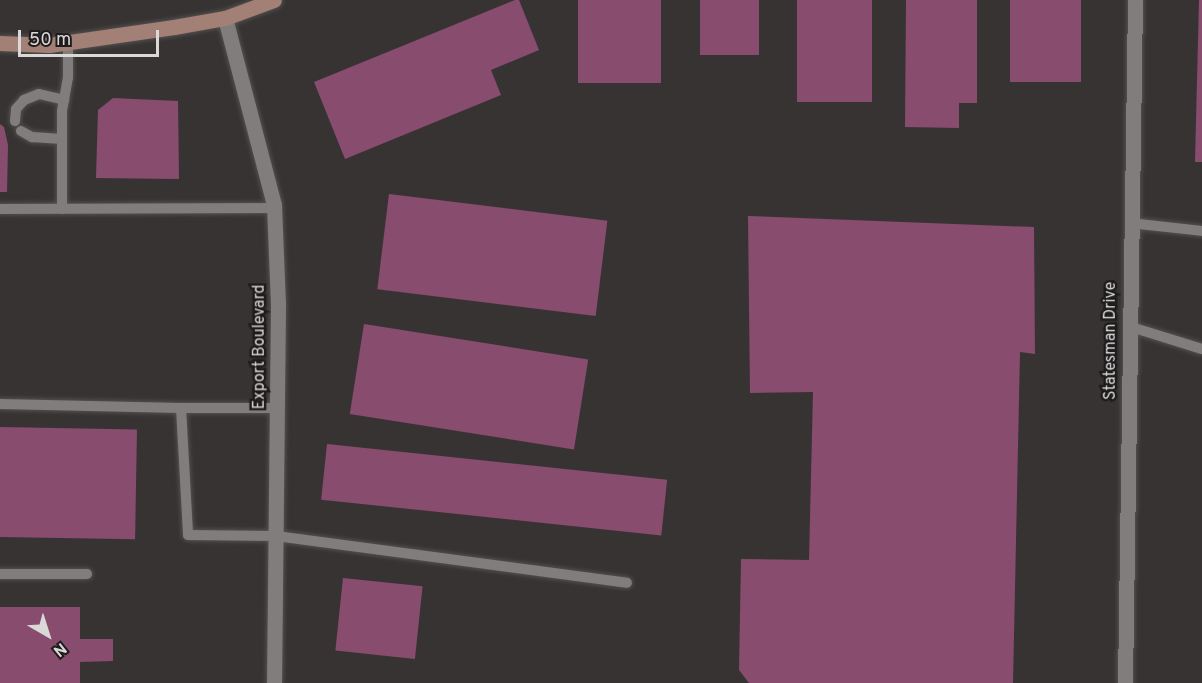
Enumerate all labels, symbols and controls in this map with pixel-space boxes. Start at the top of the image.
scale bar [21,18,162,56]
text: 50 m [29,29,71,52]
street label: Statesman Drive [1101,282,1121,400]
street label: Export Boulevard [250,285,270,409]
north arrow [18,605,78,665]
text: N [49,638,70,660]

